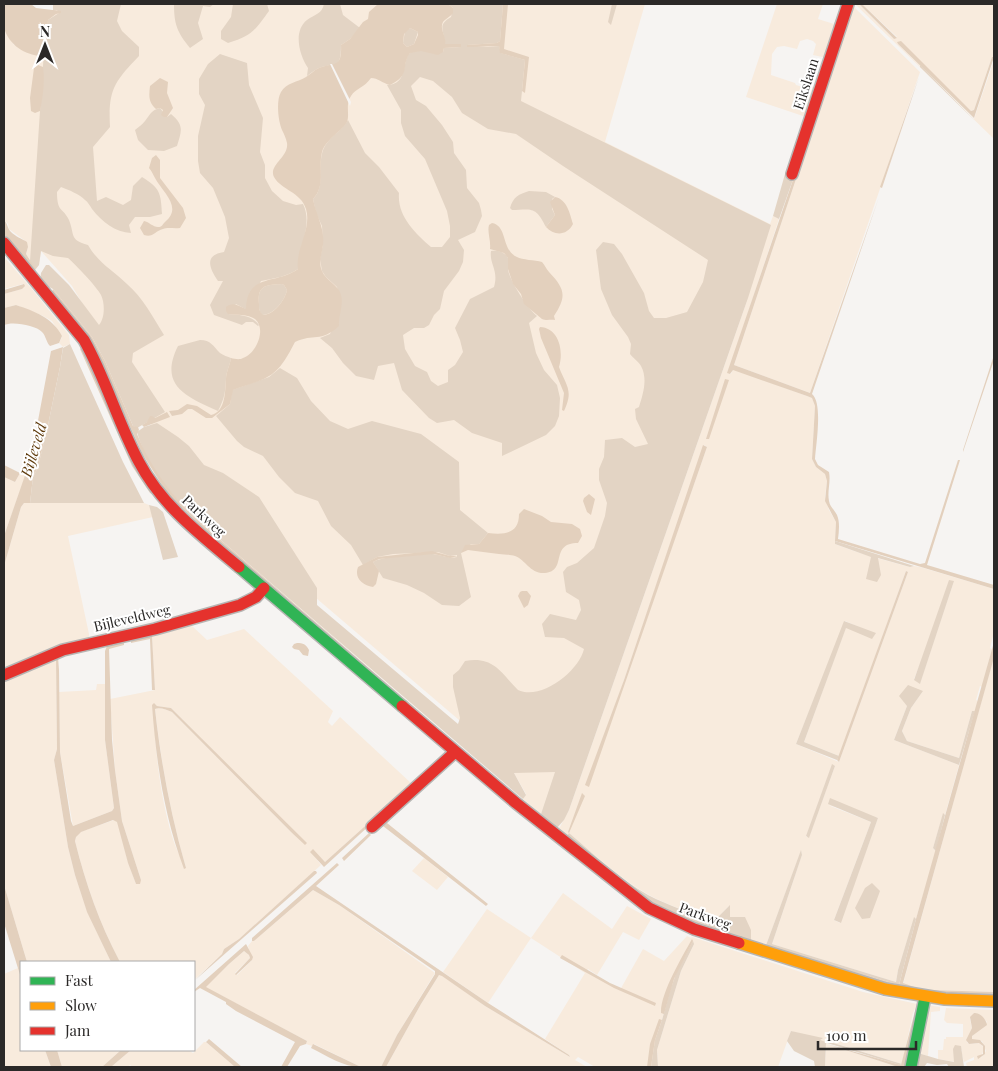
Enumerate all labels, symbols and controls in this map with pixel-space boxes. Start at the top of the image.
north arrow [20,20,70,70]
text: N [40,22,50,41]
street label: Eikslaan [788,55,823,112]
water label: Bijleveld [15,419,51,480]
street label: Parkweg [178,490,231,541]
street label: Bijleveldweg [92,599,173,636]
street label: Parkweg [677,897,734,934]
legend [20,961,195,1051]
text: Fast [65,970,94,990]
text: Slow [65,995,97,1015]
scale bar [818,1018,916,1050]
text: Jam [64,1020,91,1040]
text: 100 m [826,1025,867,1045]

